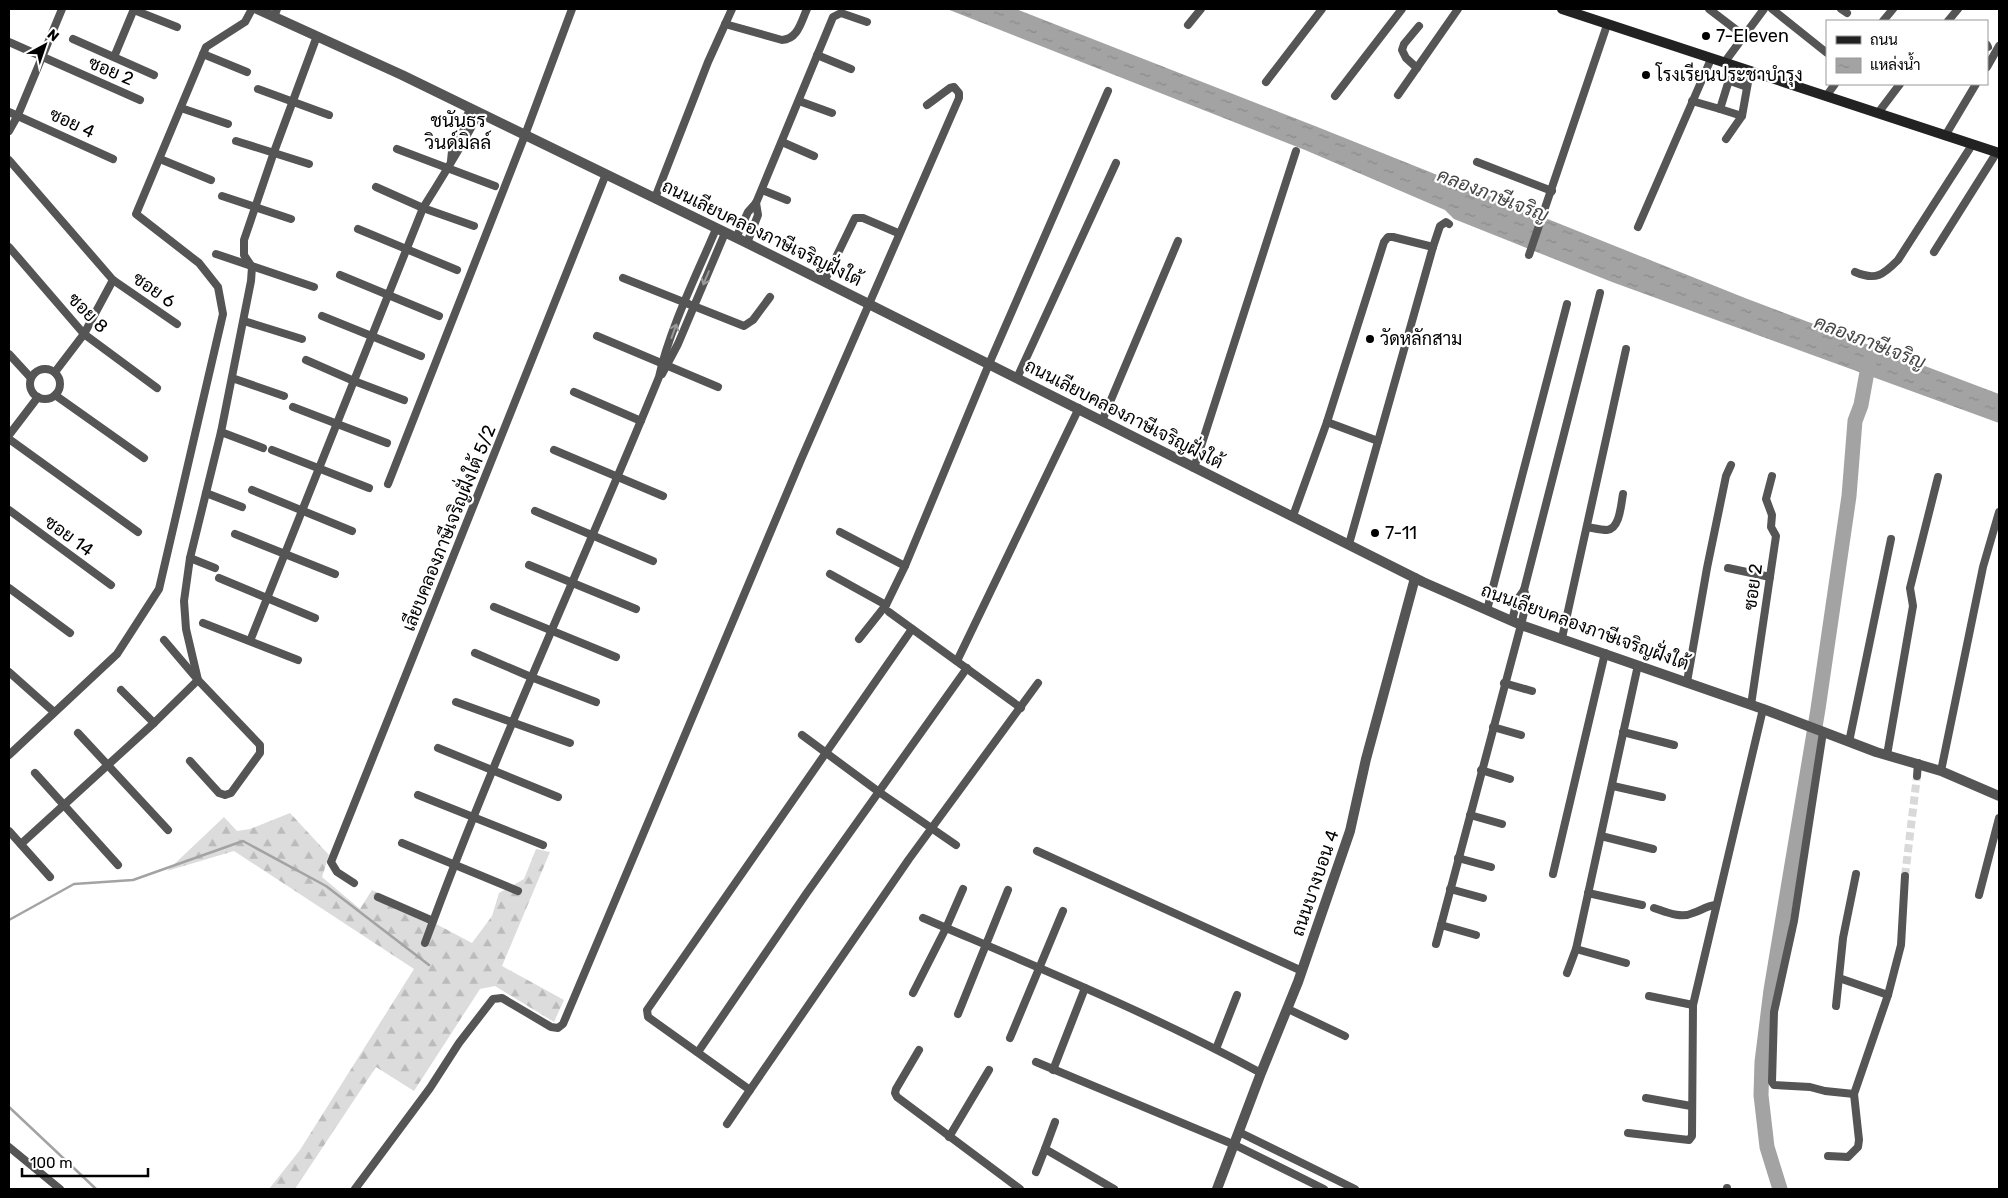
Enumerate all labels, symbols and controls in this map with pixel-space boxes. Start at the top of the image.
north arrow [20,20,70,70]
legend [1826,20,1988,85]
place label: 7-Eleven [1716,25,1789,47]
text: N [44,26,62,45]
marker: 7-Eleven [1700,30,1712,42]
text: ถนน [1870,31,1898,49]
street label: ซอย 2 [85,52,137,90]
text: แหล่งน้ำ [1870,52,1921,74]
place label: โรงเรียนประชาบำรุง [1655,62,1803,87]
marker: โรงเรียนประชาบำรุง [1640,69,1652,81]
street label: ซอย 4 [46,103,98,143]
district label: ชนันธร วินด์มิลล์ [424,109,491,154]
water label: คลองภาษีเจริญ [1434,162,1553,227]
street label: ถนนเลียบคลองภาษีเจริญฝั่งใต้ [658,171,868,291]
street label: ซอย 6 [128,267,180,313]
one-way arrow [700,270,710,285]
street label: ซอย 8 [63,288,113,338]
water label: คลองภาษีเจริญ [1811,309,1930,374]
one-way arrow [670,324,679,339]
place label: วัดหลักสาม [1380,328,1462,350]
marker: วัดหลักสาม [1364,333,1376,345]
street label: ถนนเลียบคลองภาษีเจริญฝั่งใต้ [1021,350,1230,474]
street label: เลียบคลองภาษีเจริญฝั่งใต้ 5/2 [393,420,500,634]
street label: ซอย 14 [40,511,98,561]
place label: 7-11 [1385,522,1417,544]
marker: 7-11 [1369,527,1381,539]
street label: ซอย 2 [1739,562,1767,612]
street label: ถนนเลียบคลองภาษีเจริญฝั่งใต้ [1478,575,1694,675]
street label: ถนนบางบอน 4 [1287,827,1343,939]
scale bar [22,1146,149,1178]
text: 100 m [30,1154,72,1172]

